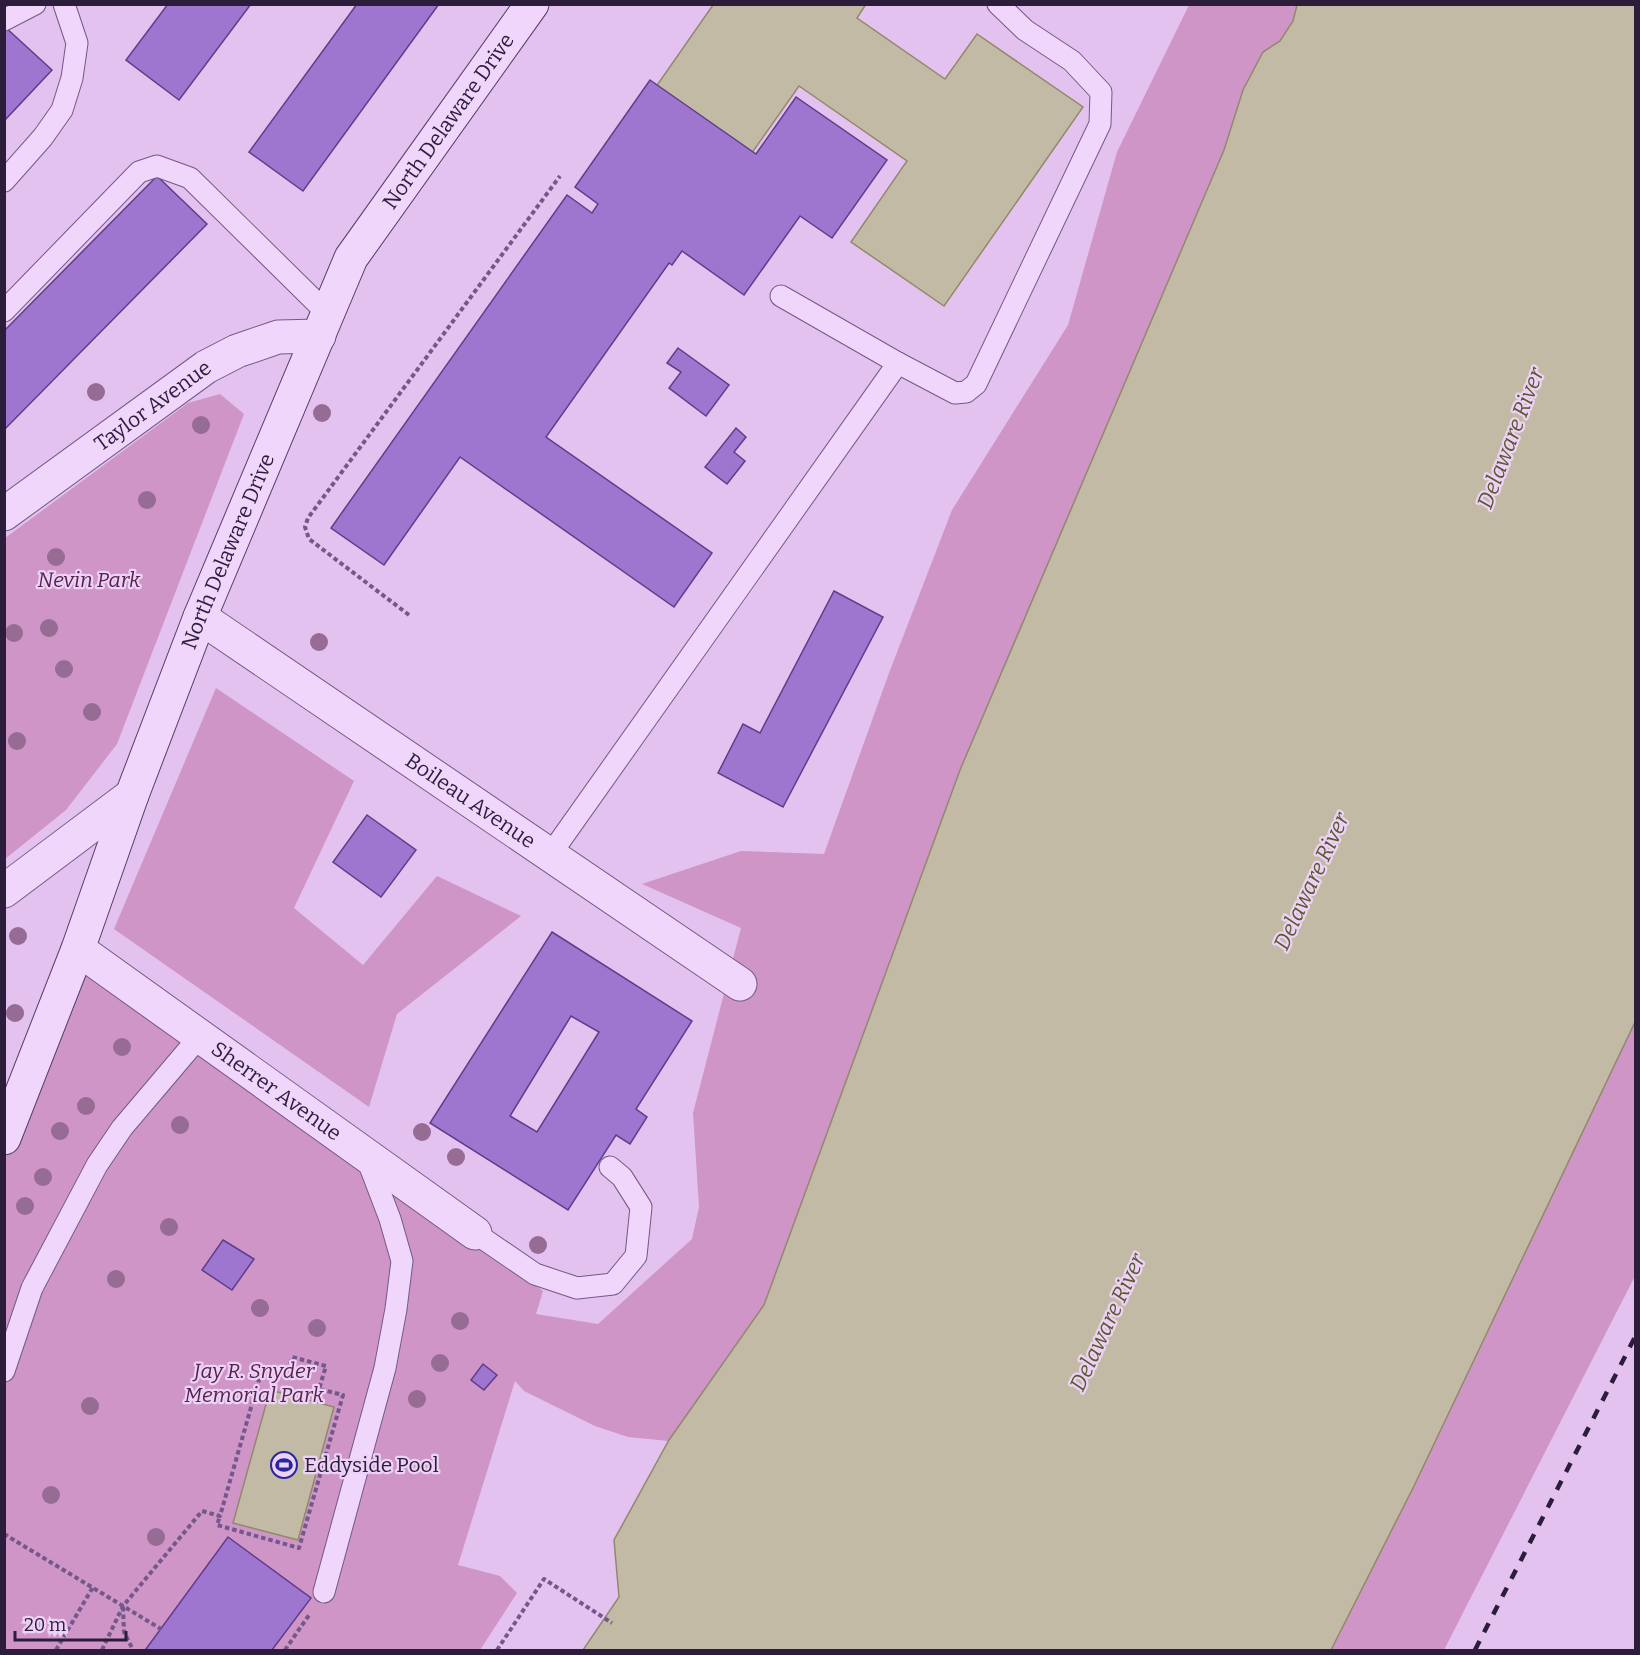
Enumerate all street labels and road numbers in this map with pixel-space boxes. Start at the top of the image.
street label: North Delaware Drive [377,28,520,214]
street label: Taylor Avenue [89,355,216,457]
street label: North Delaware Drive [176,450,280,653]
street label: Boileau Avenue [400,747,541,854]
street label: Sherrer Avenue [206,1036,347,1146]

